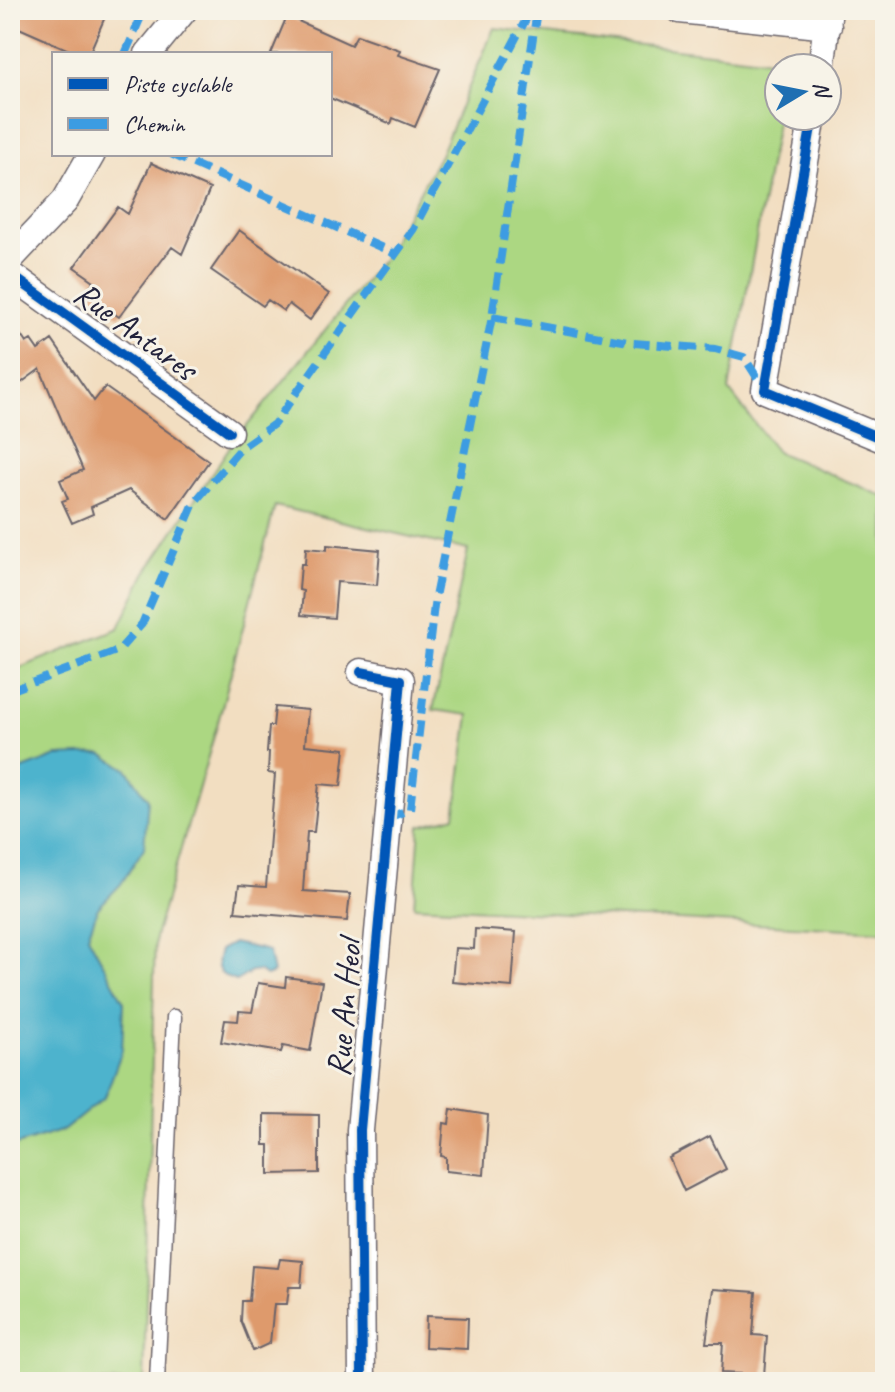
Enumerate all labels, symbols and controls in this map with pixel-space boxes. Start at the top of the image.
legend [52,52,332,156]
north arrow [763,52,843,132]
text: Piste cyclable [124,69,234,99]
text: N [807,80,837,101]
text: Chemin [124,109,185,139]
street label: Rue Antares [66,272,208,391]
street label: Rue An Heol [316,932,371,1078]

